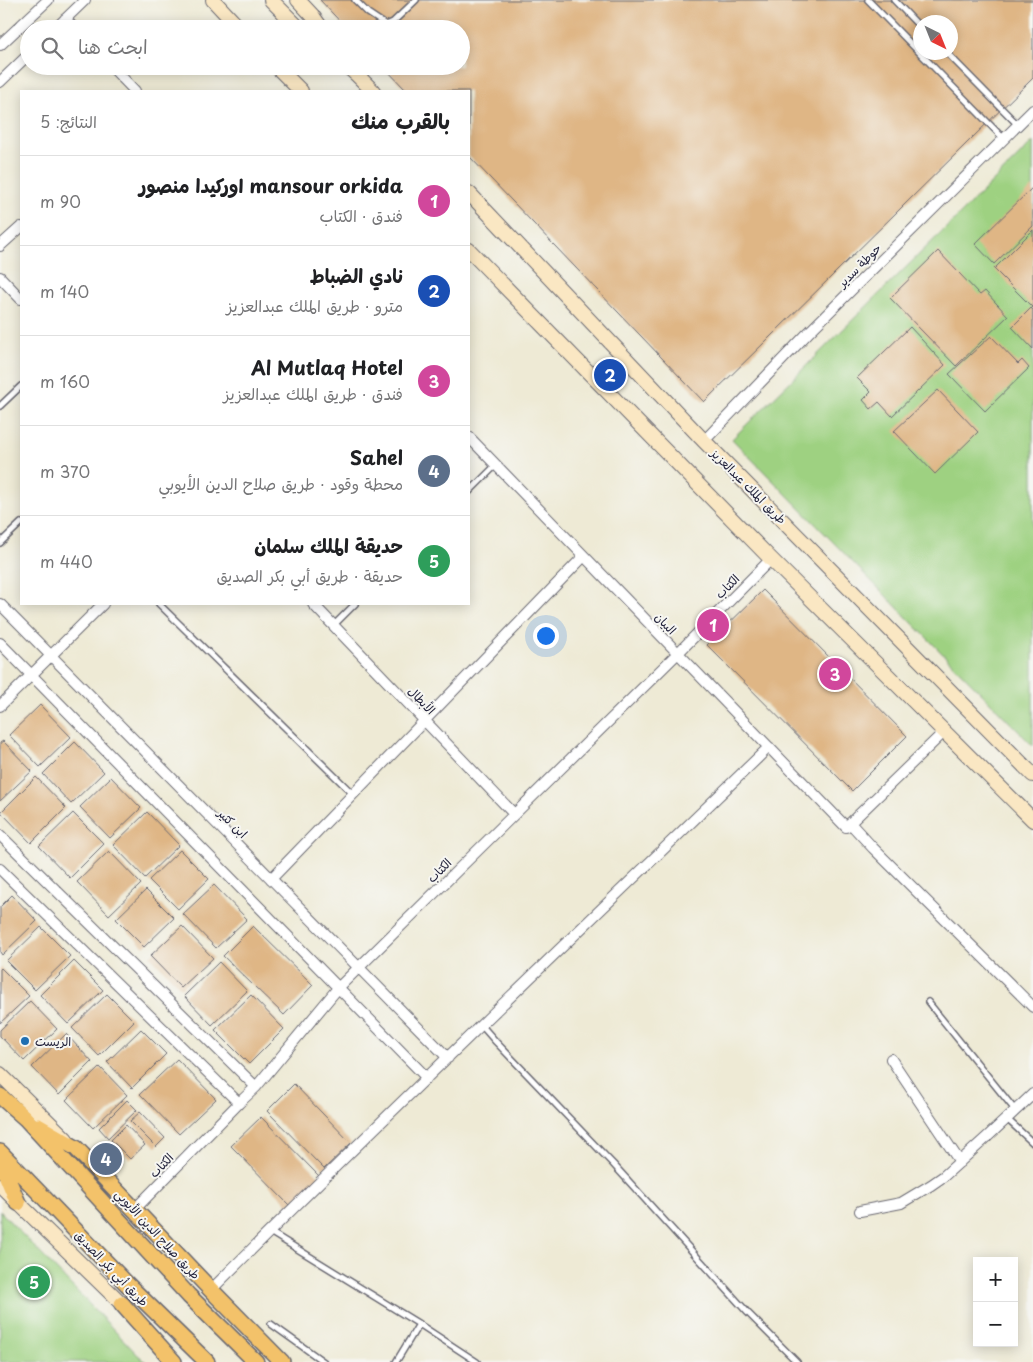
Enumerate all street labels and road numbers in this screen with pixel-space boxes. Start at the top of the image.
street label: حوطة سدير [832,239,885,292]
street label: طريق الملك عبدالعزيز [707,444,791,528]
street label: الكتاب [711,570,743,602]
street label: البيان [651,608,681,638]
street label: الأبطال [404,682,440,718]
street label: ابن كثير [213,803,252,842]
street label: الكتاب [423,854,455,886]
street label: الكتاب [145,1149,177,1181]
street label: طريق صلاح الدين الأيوبي [109,1185,205,1285]
street label: طريق أبي بكر الصديق [69,1226,153,1312]

